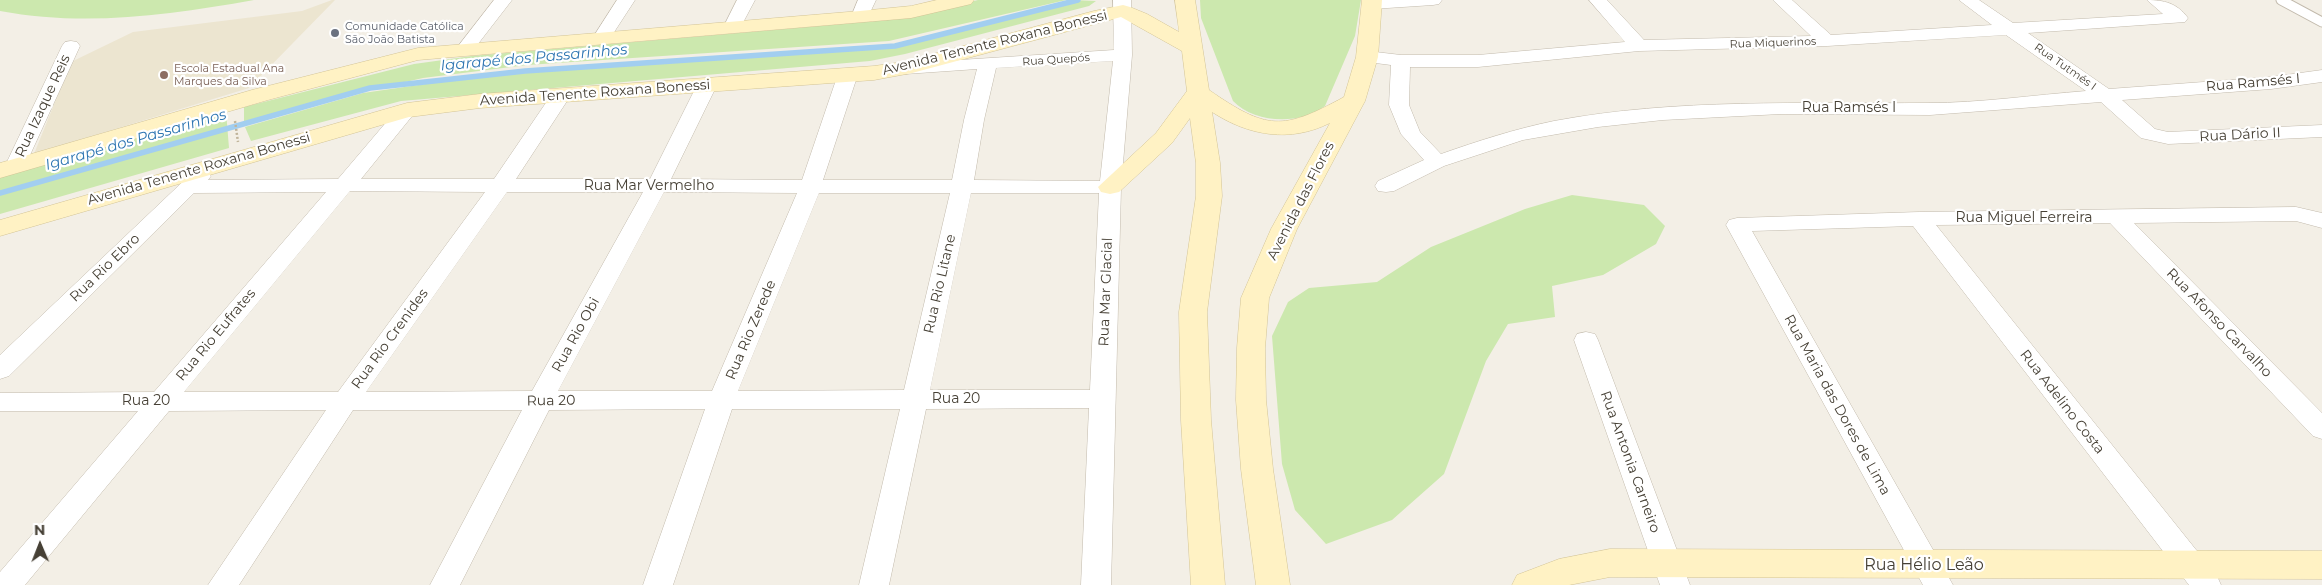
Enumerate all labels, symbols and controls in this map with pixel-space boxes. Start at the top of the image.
street label: Avenida Tenente Roxana Bonessi [881,7,1109,79]
place label: Comunidade Católica São João Batista [345,20,464,46]
marker: Comunidade Católica São João Batista [329,27,341,39]
street label: Rua Miquerinos [1729,35,1817,51]
water label: Igarapé dos Passarinhos [440,41,628,75]
street label: Rua Tutmés I [2031,41,2099,93]
street label: Rua Quepós [1022,51,1090,69]
street label: Rua Izaque Reis [12,52,74,160]
place label: Escola Estadual Ana Marques da Silva [174,62,284,88]
marker: Escola Estadual Ana Marques da Silva [158,69,170,81]
street label: Rua Ramsés I [2205,71,2301,95]
street label: Avenida Tenente Roxana Bonessi [479,77,711,109]
street label: Rua Ramsés I [1802,100,1896,116]
water label: Igarapé dos Passarinhos [43,106,229,174]
street label: Rua Dário II [2199,124,2281,146]
street label: Avenida Tenente Roxana Bonessi [86,129,312,209]
street label: Avenida das Flores [1264,139,1338,263]
street label: Rua Mar Vermelho [584,178,714,194]
street label: Rua Miguel Ferreira [1955,210,2093,226]
street label: Rua Rio Ebro [66,230,144,306]
street label: Rua Rio Litane [920,233,960,335]
street label: Rua Mar Glacial [1096,237,1116,347]
street label: Rua Afonso Carvalho [2163,265,2275,381]
street label: Rua Rio Zerede [722,277,780,383]
street label: Rua Rio Eufrates [173,285,259,385]
street label: Rua Rio Crenides [348,286,432,392]
street label: Rua Rio Obi [549,295,603,375]
street label: Rua Maria das Dores de Lima [1780,312,1894,498]
street label: Rua Adelino Costa [2016,347,2108,457]
street label: Rua Antonia Carneiro [1596,389,1664,535]
street label: Rua 20 [932,391,980,407]
street label: Rua 20 [527,392,575,410]
street label: Rua 20 [122,393,170,409]
north arrow [15,520,65,570]
text: N [34,521,46,539]
street label: Rua Hélio Leão [1864,555,1984,575]

